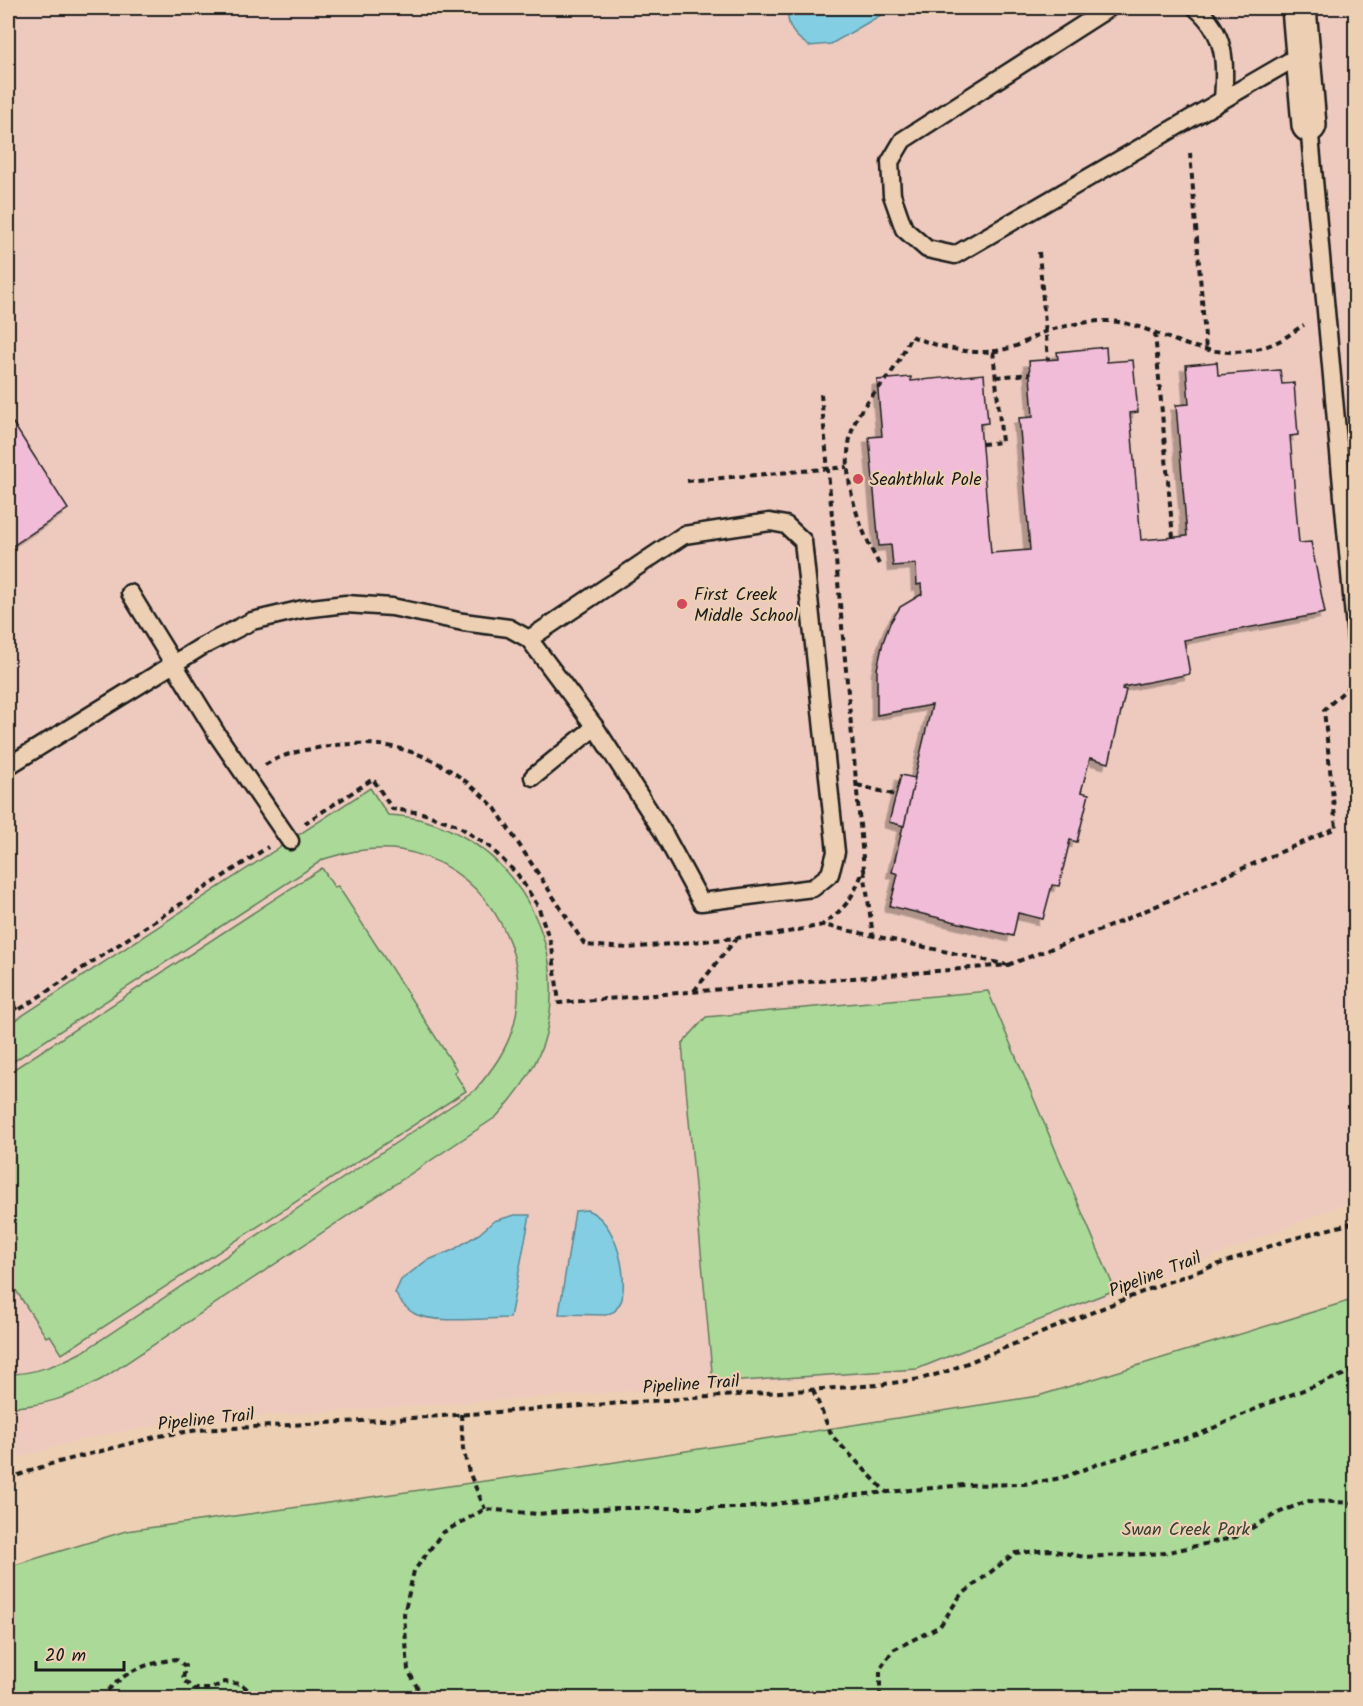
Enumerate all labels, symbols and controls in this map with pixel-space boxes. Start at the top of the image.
place label: Seahthluk Pole [870,466,982,495]
marker: Seahthluk Pole [851,472,865,486]
place label: First Creek Middle School [694,581,799,631]
marker: First Creek Middle School [675,597,689,611]
street label: Pipeline Trail [1105,1244,1207,1306]
street label: Pipeline Trail [642,1368,741,1403]
street label: Pipeline Trail [156,1401,257,1440]
park label: Swan Creek Park [1122,1516,1251,1545]
scale bar [36,1634,124,1672]
text: 20 m [45,1642,86,1671]

